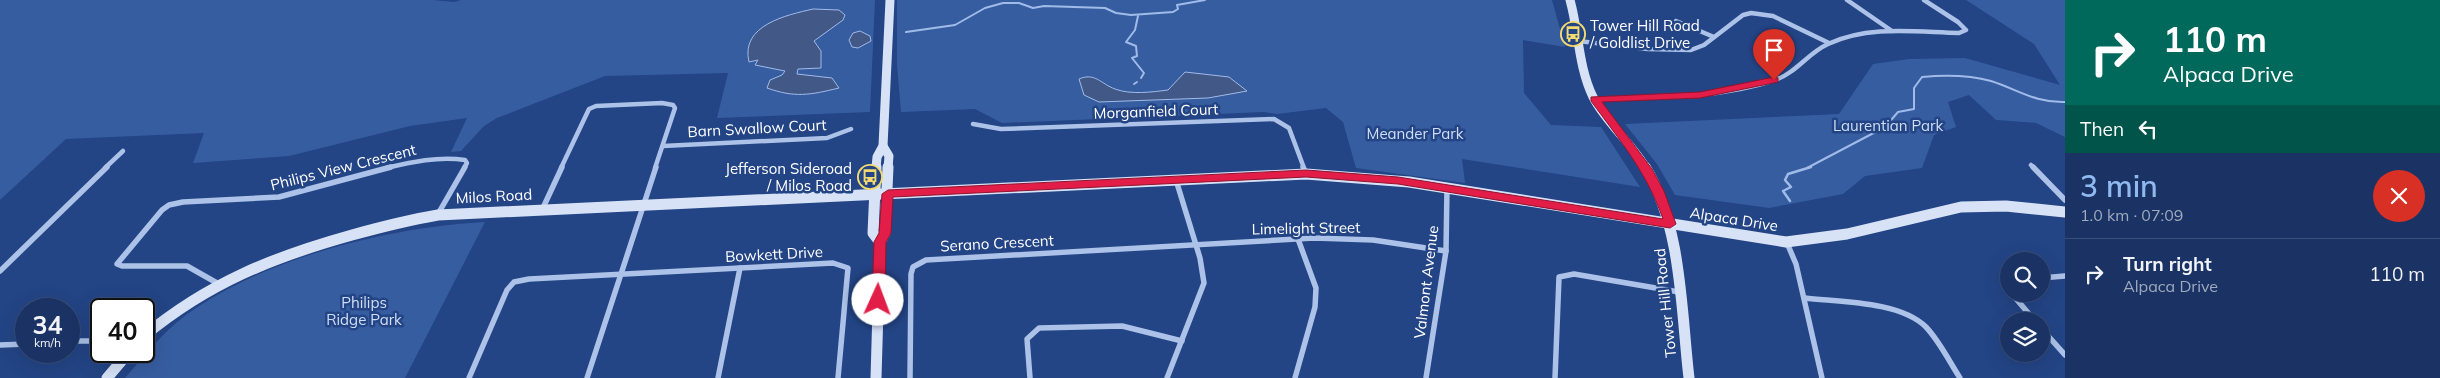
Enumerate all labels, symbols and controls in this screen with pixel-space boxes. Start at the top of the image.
place label: Tower Hill Road / Goldlist Drive [1589,16,1700,52]
text: 110 m [2163,17,2267,61]
icon: right [2080,20,2145,85]
bus stop icon: Tower Hill Road / Goldlist Drive [1560,21,1586,47]
pin [1753,29,1795,80]
icon: arrive [1760,36,1788,64]
text: Alpaca Drive [2163,60,2294,88]
street label: Morganfield Court [1093,99,1219,123]
street label: Barn Swallow Court [687,115,827,141]
icon: left [2134,115,2162,143]
park label: Laurentian Park [1833,116,1943,135]
text: Then [2080,117,2124,141]
park label: Meander Park [1367,124,1464,143]
street label: Philips View Crescent [268,140,418,194]
place label: Jefferson Sideroad / Milos Road [725,159,852,195]
bus stop icon: Jefferson Sideroad / Milos Road [857,164,883,190]
text: 3 min [2080,167,2158,205]
button: close [2373,170,2425,222]
street label: Milos Road [455,185,533,207]
street label: Alpaca Drive [1689,203,1779,235]
text: 1.0 km · 07:09 [2080,205,2183,225]
street label: Limelight Street [1251,218,1361,238]
street label: Valmont Avenue [1410,224,1442,340]
street label: Serano Crescent [940,231,1054,255]
street label: Bowkett Drive [725,242,823,266]
street label: Tower Hill Road [1650,247,1680,359]
map controls [2000,252,2050,362]
button: search [2000,252,2050,302]
text: Turn right [2123,252,2212,276]
icon: right [2080,260,2108,288]
text: 110 m [2369,262,2425,286]
position arrow [851,273,903,325]
text: Alpaca Drive [2123,276,2218,296]
park label: Philips Ridge Park [326,293,402,329]
speed limit sign: 40 [90,298,155,363]
text: 34 [32,309,63,340]
button: layers [2000,312,2050,362]
text: km/h [34,335,61,350]

